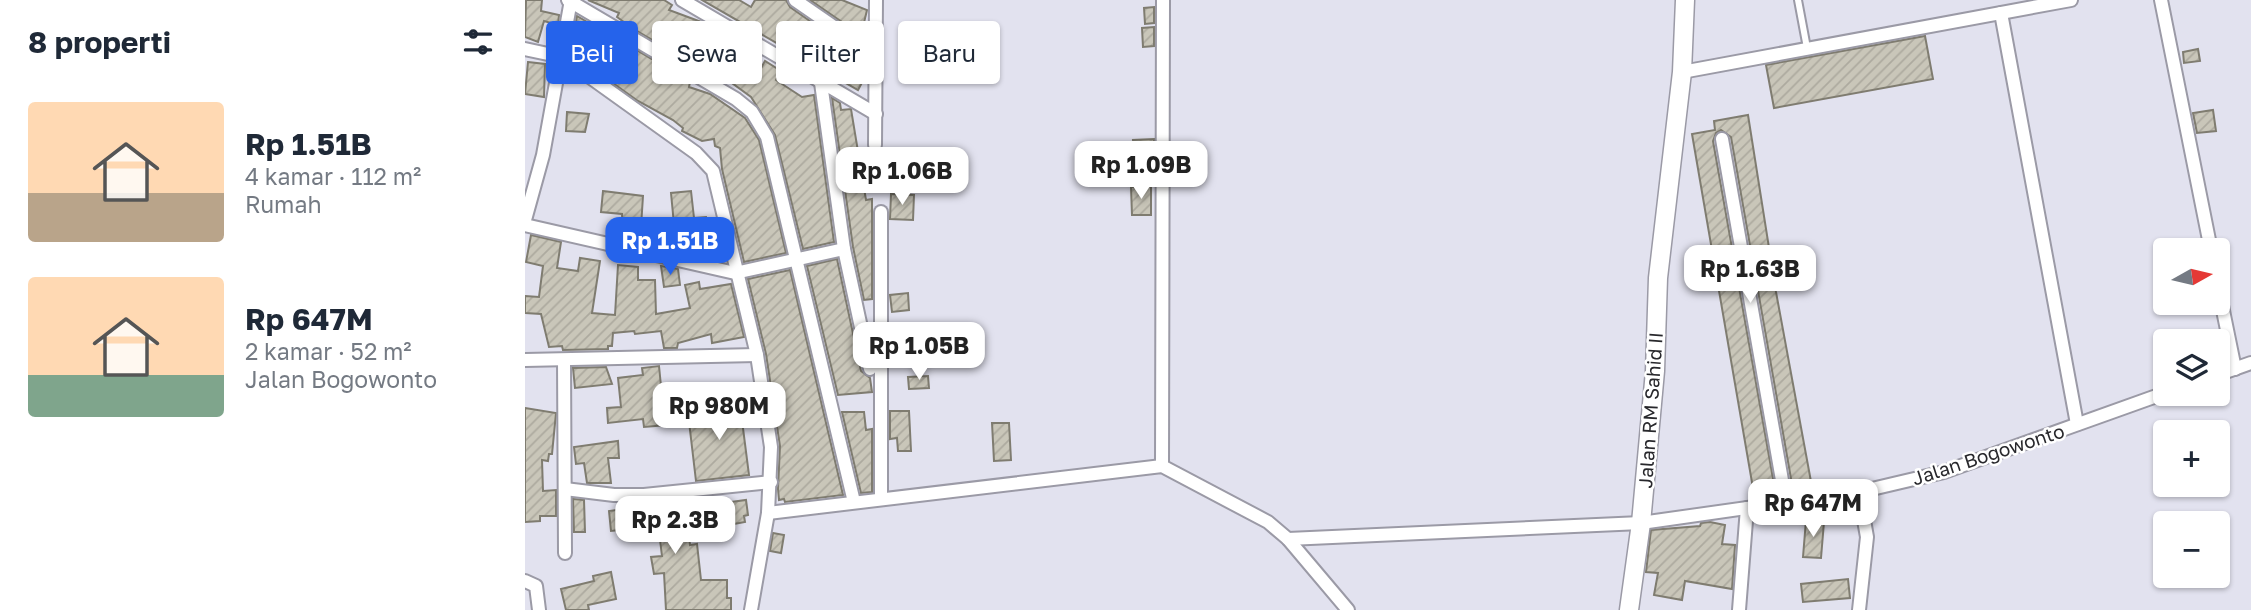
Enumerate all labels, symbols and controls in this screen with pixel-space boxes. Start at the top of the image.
chip: Beli [546,21,638,84]
chip: Sewa [652,21,762,84]
chip: Filter [776,21,884,84]
chip: Baru [898,21,1000,84]
icon: filters [459,23,497,61]
text: 8 properti [28,24,171,60]
text: Rp 1.51B [245,126,372,162]
icon: home [84,130,168,214]
pin: Rp 1.09B [1069,142,1213,201]
pin: Rp 1.06B [830,148,974,207]
text: Rp 1.09B [1091,150,1191,178]
text: Rp 1.06B [852,156,952,184]
text: 4 kamar · 112 m² [245,162,421,190]
text: Rumah [245,190,322,218]
pin: Rp 1.51B [598,218,742,277]
text: Rp 1.51B [621,226,719,254]
north arrow [2153,238,2229,315]
map controls [2153,238,2230,588]
pin: Rp 1.63B [1678,246,1822,305]
text: Rp 1.63B [1700,254,1800,282]
text: Rp 647M [245,301,373,337]
icon: home [84,305,168,389]
pin: Rp 1.05B [847,322,991,382]
button: layers [2153,329,2230,406]
text: Rp 1.05B [869,331,969,359]
street label: Jalan RM Sahid II [1633,331,1667,489]
text: 2 kamar · 52 m² [245,337,412,365]
text: Jalan Bogowonto [245,365,437,393]
pin: Rp 980M [654,382,784,442]
text: Rp 980M [669,391,769,419]
street label: Jalan Bogowonto [1909,419,2067,489]
button: + [2153,420,2230,497]
pin: Rp 647M [1748,480,1878,539]
text: Rp 647M [1764,488,1862,516]
pin: Rp 2.3B [610,496,740,556]
text: Rp 2.3B [631,505,719,533]
button: − [2153,511,2230,588]

